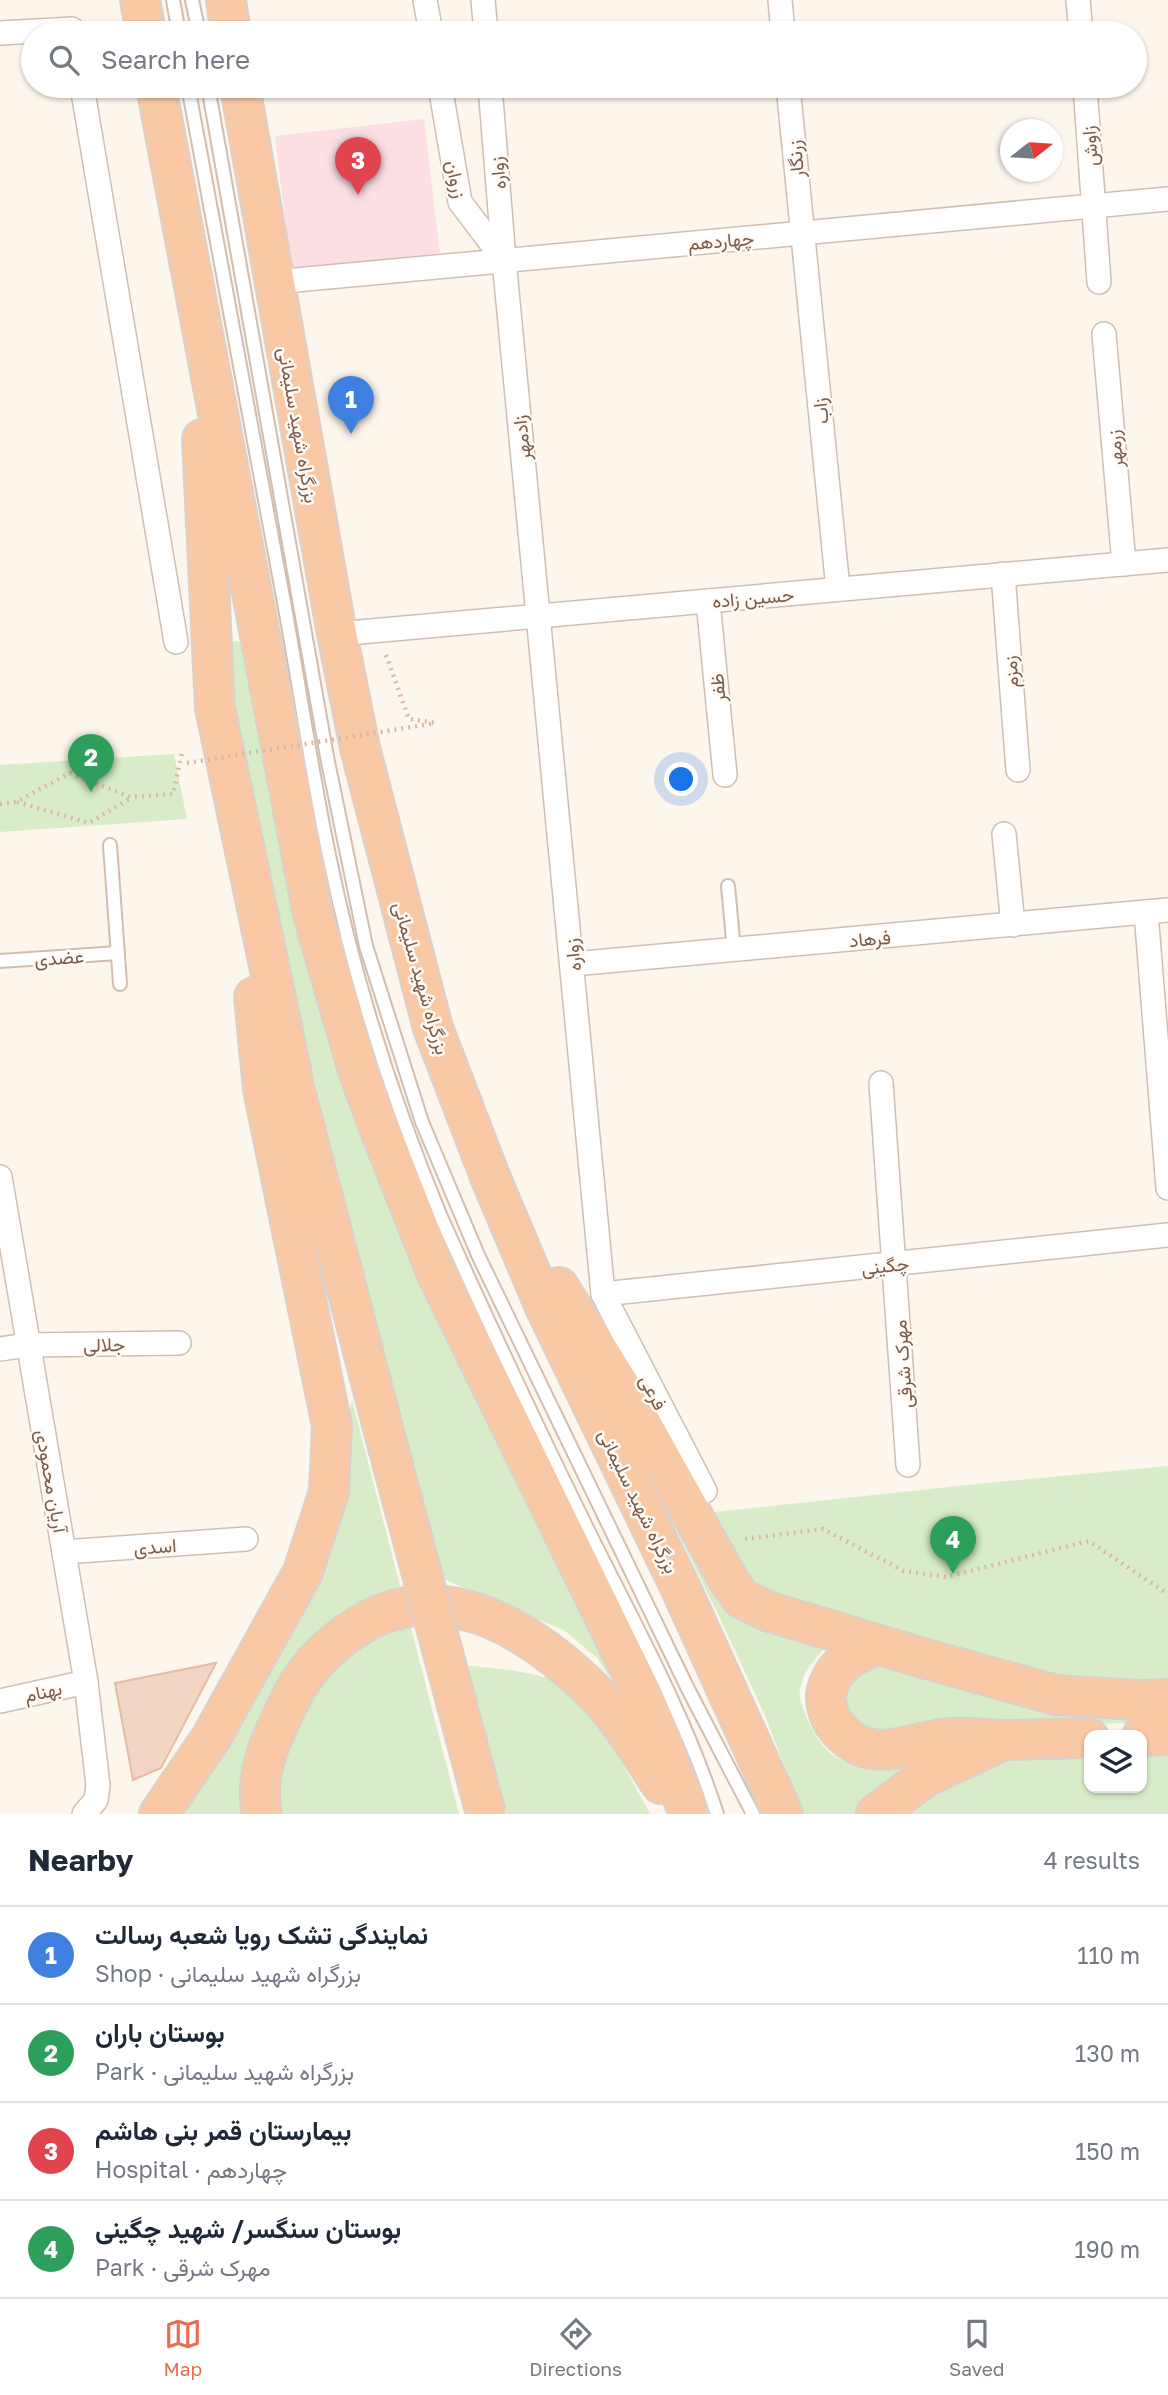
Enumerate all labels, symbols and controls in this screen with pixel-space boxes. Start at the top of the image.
search box [21,21,1147,98]
icon: search [45,41,83,79]
text: Search here [101,44,250,75]
north arrow [1000,119,1063,182]
street label: زاوش [1076,125,1103,167]
pin: 3 [335,137,381,195]
street label: زرنگار [782,139,809,180]
street label: زواره [484,155,511,190]
street label: زروان [441,158,472,200]
street label: چهاردهم [687,226,755,257]
street label: بزرگراه شهید سلیمانی [273,345,324,505]
pin: 1 [328,376,374,434]
street label: زاب [807,397,834,425]
street label: زادمهر [507,414,536,463]
street label: زرمهر [1101,429,1128,470]
street label: حسین زاده [711,582,795,613]
street label: زمزم [997,655,1025,689]
street label: ظفر [704,672,731,705]
pin: 2 [68,734,114,792]
your location [664,762,698,796]
street label: بزرگراه شهید سلیمانی [388,899,455,1057]
street label: فرهاد [848,925,892,952]
street label: زواره [559,937,586,973]
street label: عضدی [33,944,85,971]
street label: چگینی [860,1251,910,1282]
street label: مهرک شرقی [887,1319,918,1409]
street label: جلالی [83,1332,125,1357]
street label: فرعی [635,1370,673,1414]
street label: بزرگراه شهید سلیمانی [593,1425,684,1577]
street label: آریان محمودی [31,1428,73,1536]
pin: 4 [930,1516,976,1574]
street label: اسدی [133,1533,177,1560]
street label: بهنام [22,1676,64,1708]
map controls [1084,1730,1147,1793]
button: layers [1084,1730,1147,1793]
text: Nearby [28,1842,133,1878]
text: 4 results [1044,1846,1140,1874]
text: نمایندگی تشک رویا شعبه رسالت [95,1919,428,1950]
text: 1 [45,1941,57,1969]
text: 110 m [1077,1941,1140,1969]
text: Shop · بزرگراه شهید سلیمانی [95,1959,361,1987]
text: بوستان باران [95,2017,225,2048]
text: 2 [44,2039,58,2067]
text: 130 m [1075,2039,1140,2067]
text: Park · بزرگراه شهید سلیمانی [95,2057,354,2085]
text: بیمارستان قمر بنی هاشم [95,2115,351,2146]
text: 3 [44,2137,58,2165]
text: 150 m [1075,2137,1140,2165]
text: Hospital · چهاردهم [95,2155,287,2183]
text: بوستان سنگسر/ شهید چگینی [95,2213,401,2244]
text: 4 [44,2235,58,2263]
text: 190 m [1075,2235,1140,2263]
text: Park · مهرک شرقی [95,2253,270,2281]
tab: Map [163,2315,202,2380]
tab: Directions [529,2315,622,2380]
tab: Saved [949,2315,1005,2380]

